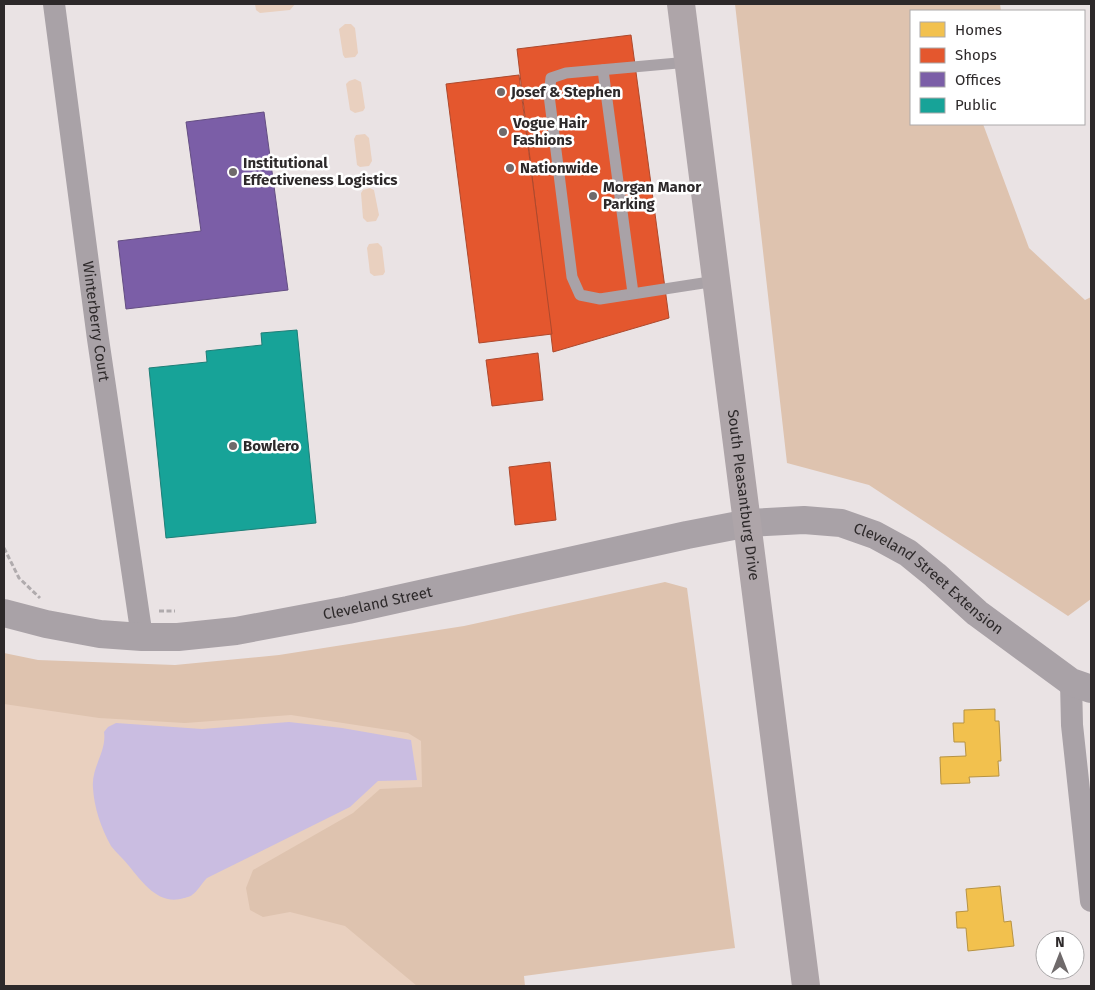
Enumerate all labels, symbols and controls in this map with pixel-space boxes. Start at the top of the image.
legend [910,10,1085,125]
text: Homes [955,21,1002,39]
text: Shops [955,46,997,64]
text: Offices [955,71,1001,89]
place label: Josef & Stephen [510,83,621,101]
marker: Josef & Stephen [495,86,507,98]
text: Public [955,96,997,114]
place label: Vogue Hair Fashions [512,114,588,149]
marker: Vogue Hair Fashions [497,126,509,138]
place label: Institutional Effectiveness Logistics [243,154,398,189]
place label: Nationwide [520,159,598,177]
marker: Nationwide [504,162,516,174]
marker: Institutional Effectiveness Logistics [227,166,239,178]
place label: Morgan Manor Parking [603,178,702,213]
marker: Morgan Manor Parking [587,190,599,202]
street label: Winterberry Court [79,260,113,383]
street label: South Pleasantburg Drive [724,408,763,582]
place label: Bowlero [243,437,299,455]
marker: Bowlero [227,440,239,452]
street label: Cleveland Street Extension [851,519,1007,638]
street label: Cleveland Street [321,583,434,624]
north arrow [1035,930,1085,980]
text: N [1055,934,1065,951]

